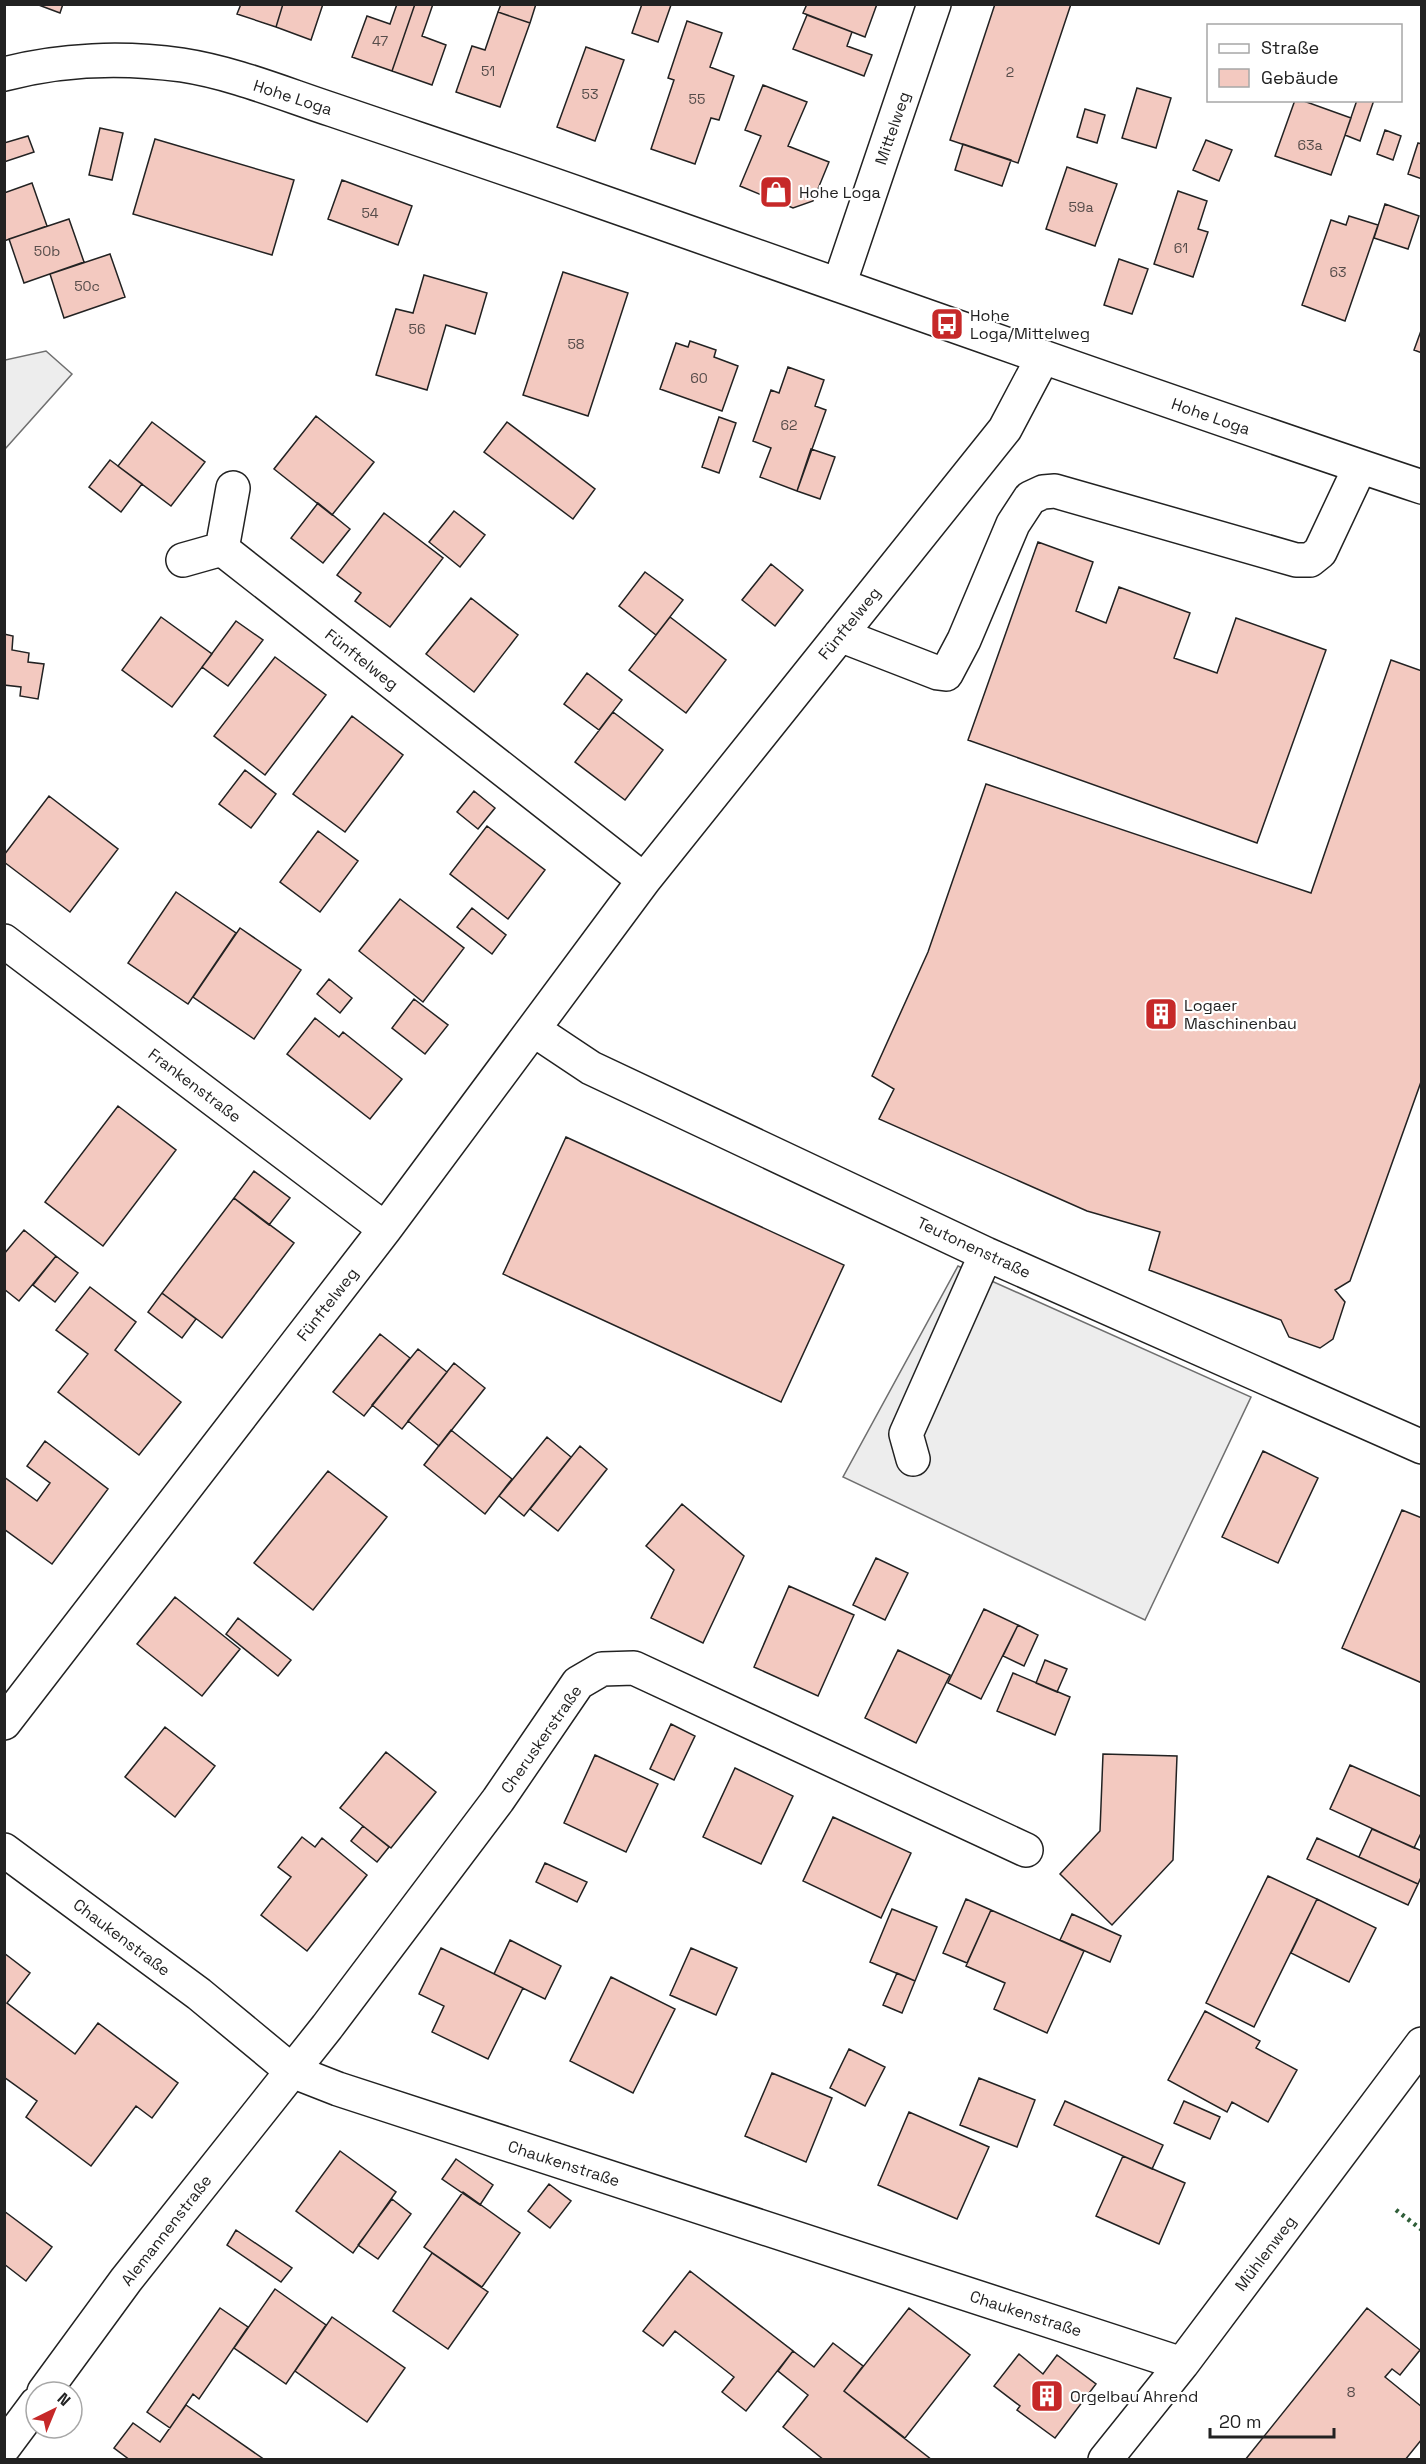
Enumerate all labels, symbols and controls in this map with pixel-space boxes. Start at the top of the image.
legend [1207,24,1402,102]
house number: 47 [372,32,388,50]
text: Straße [1261,36,1319,59]
house number: 51 [481,62,495,80]
house number: 2 [1006,63,1014,81]
text: Gebäude [1261,66,1339,89]
street label: Hohe Loga [251,75,335,120]
house number: 53 [582,85,598,103]
street label: Mittelweg [870,89,915,168]
house number: 55 [689,90,705,108]
house number: 63a [1297,136,1323,154]
shop icon: Hohe Loga [758,174,794,210]
place label: Hohe Loga [799,182,881,203]
house number: 59a [1068,198,1094,216]
house number: 54 [361,204,379,222]
house number: 61 [1174,239,1188,257]
house number: 50b [34,242,60,260]
house number: 63 [1329,263,1347,281]
house number: 50c [74,277,100,295]
place label: Hohe Loga/Mittelweg [970,305,1090,344]
bus stop icon: Hohe Loga/Mittelweg [929,306,965,342]
house number: 56 [409,320,425,338]
house number: 58 [567,335,585,353]
house number: 60 [690,369,708,387]
street label: Hohe Loga [1169,393,1253,440]
house number: 62 [781,416,797,434]
street label: Fünftelweg [814,583,885,664]
street label: Fünftelweg [321,624,403,695]
place label: Logaer Maschinenbau [1184,995,1297,1034]
building icon: Logaer Maschinenbau [1143,996,1179,1032]
street label: Frankenstraße [144,1044,245,1127]
street label: Teutonenstraße [914,1212,1034,1283]
street label: Fünftelweg [292,1263,363,1345]
street label: Cheruskerstraße [496,1681,587,1798]
street label: Chaukenstraße [69,1894,175,1981]
street label: Chaukenstraße [505,2135,622,2191]
street label: Alemannenstraße [116,2170,216,2290]
street label: Mühlenweg [1230,2211,1301,2295]
street label: Chaukenstraße [967,2285,1084,2341]
building icon: Orgelbau Ahrend [1029,2378,1065,2414]
north arrow [24,2380,84,2440]
house number: 8 [1347,2383,1356,2401]
place label: Orgelbau Ahrend [1070,2386,1198,2407]
text: N [53,2388,75,2411]
scale bar [1210,2401,1334,2439]
text: 20 m [1219,2410,1262,2433]

